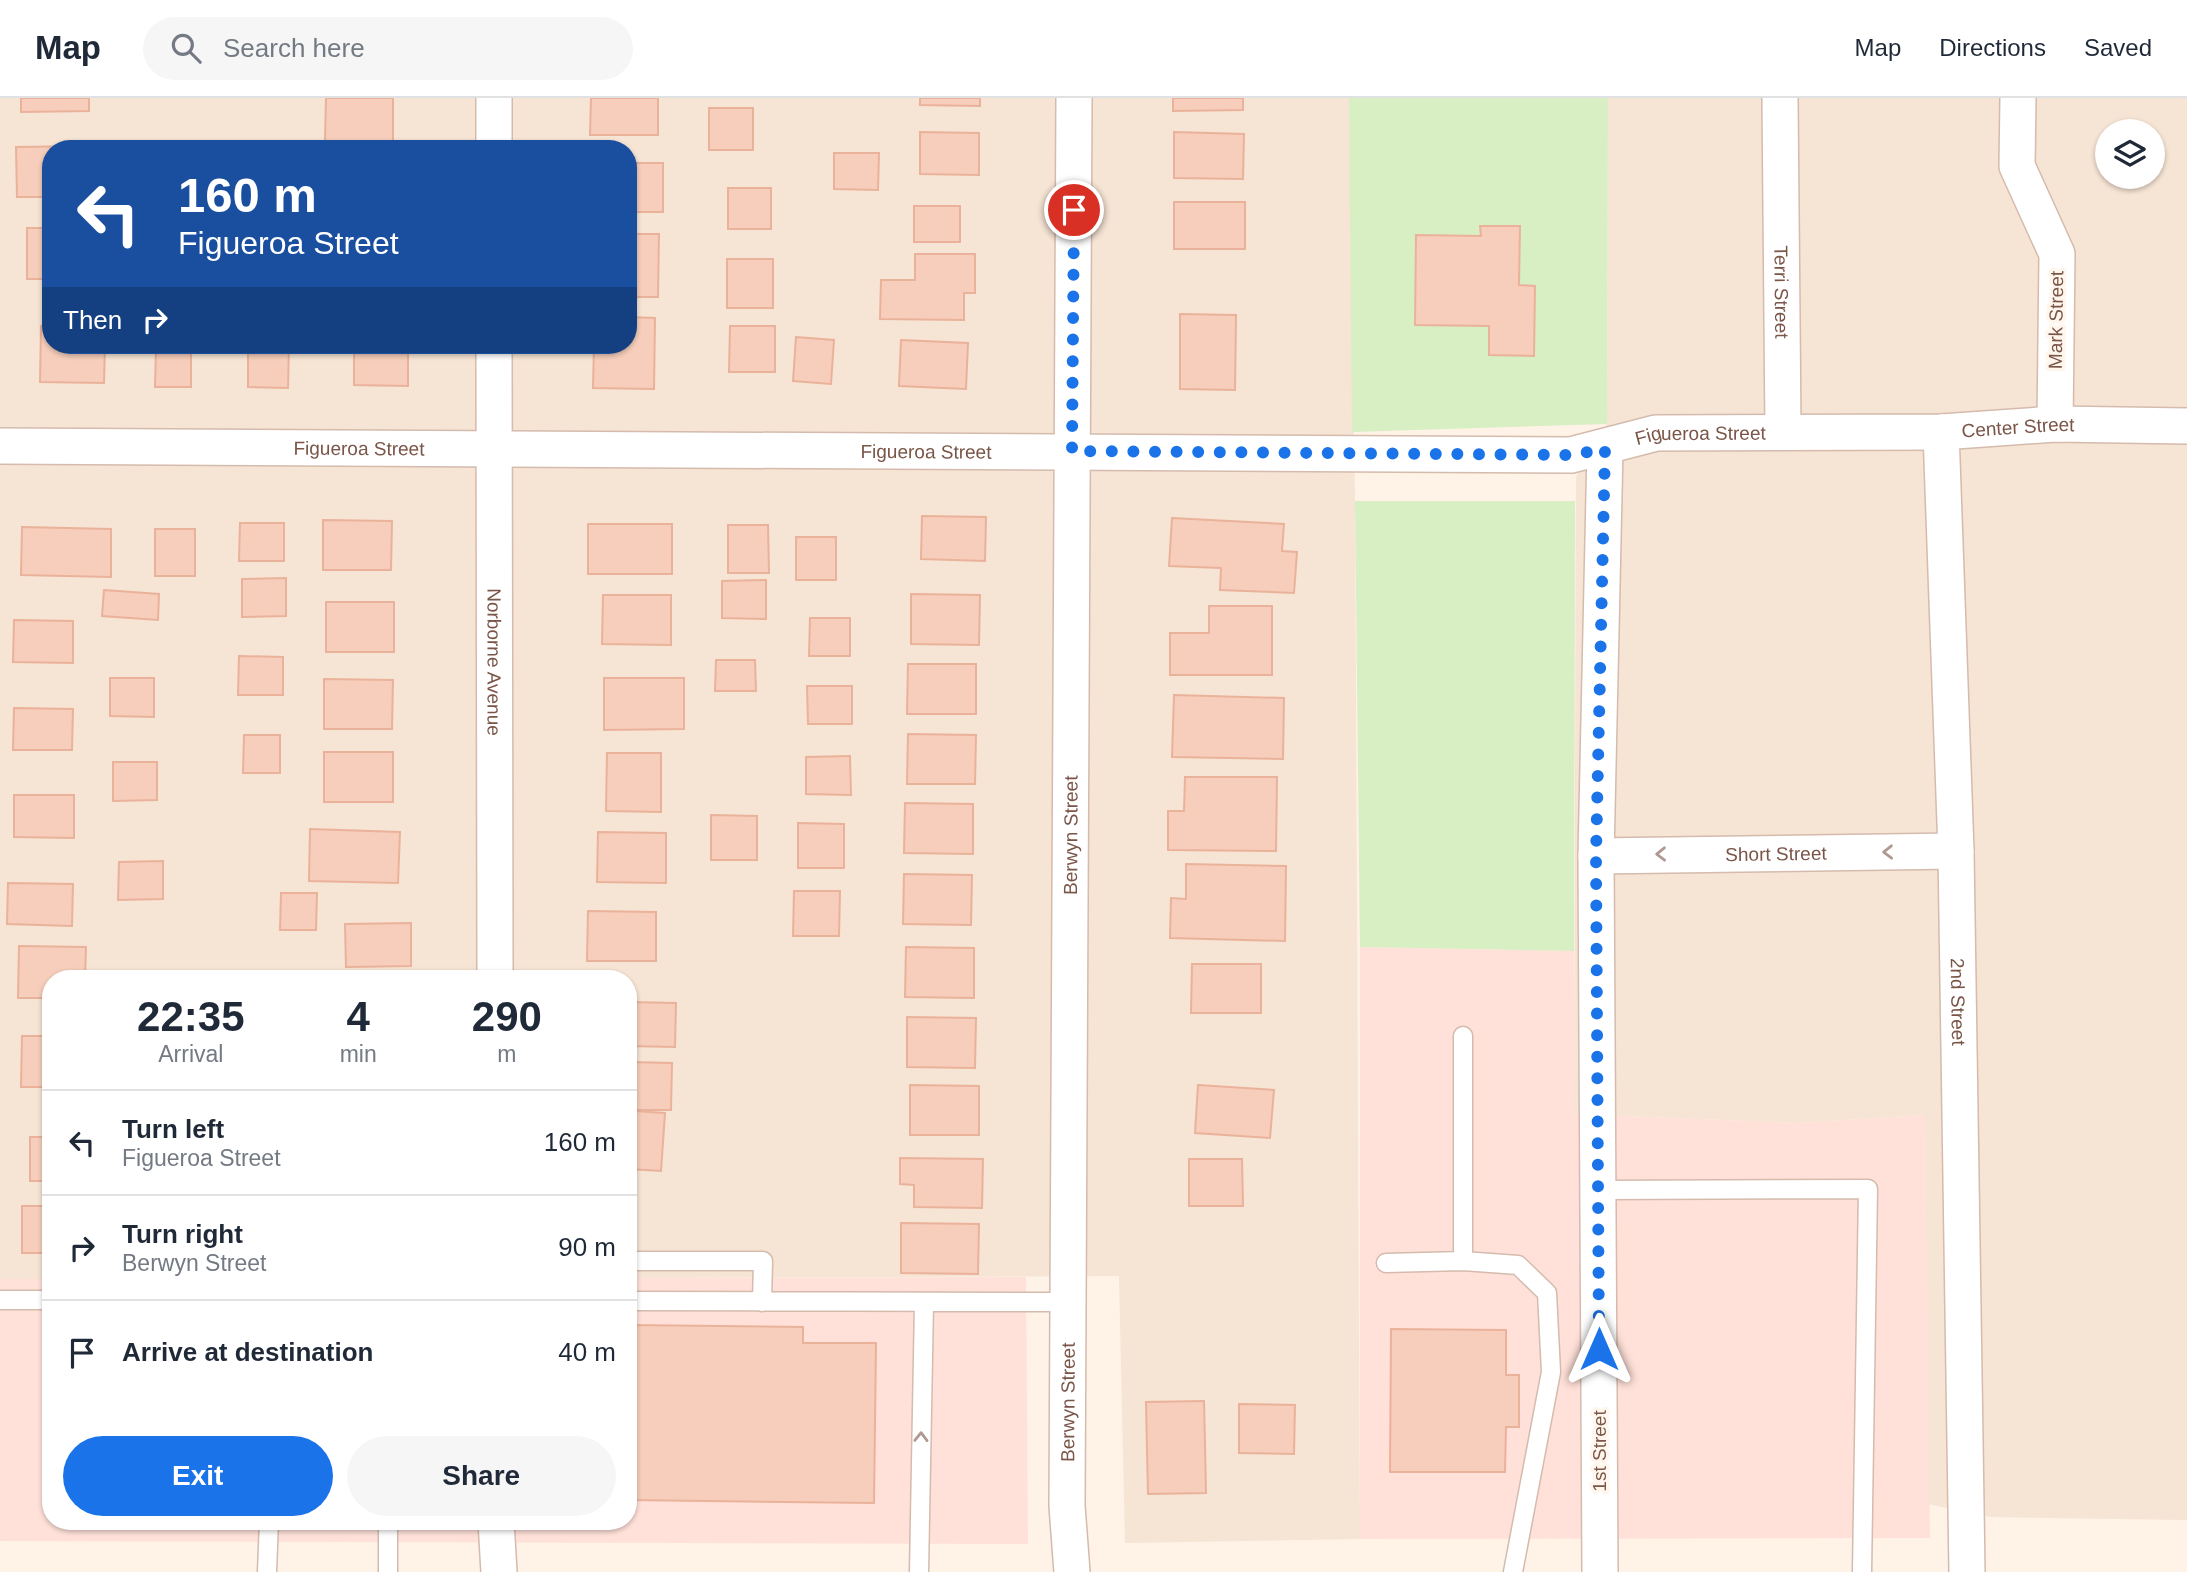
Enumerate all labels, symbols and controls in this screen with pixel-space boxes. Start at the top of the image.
search box [143,17,633,80]
text: Map [35,29,101,66]
icon: search [167,29,205,67]
text: Search here [223,33,365,63]
text: Map [1855,34,1901,61]
text: Directions [1939,34,2046,61]
text: Saved [2084,34,2152,61]
map controls [2095,119,2165,189]
button: layers [2095,119,2165,189]
icon: left [63,168,154,259]
text: 160 m [178,168,317,222]
pin [1044,180,1104,240]
icon: arrive [1055,191,1093,229]
text: Figueroa Street [178,225,399,261]
street label: Terri Street [1771,245,1793,339]
street label: Mark Street [2045,270,2067,369]
icon: right [136,301,174,339]
text: Then [63,305,122,335]
street label: Center Street [1961,413,2075,441]
street label: Figueroa Street [1633,422,1766,449]
street label: Figueroa Street [293,437,425,459]
street label: Figueroa Street [860,440,992,462]
street label: Norborne Avenue [484,588,505,736]
street label: Berwyn Street [1060,775,1081,895]
street label: Short Street [1725,842,1828,865]
one-way arrow [1882,844,1893,860]
one-way arrow [1655,846,1665,862]
street label: 2nd Street [1947,958,1969,1046]
text: 22:35 [137,993,245,1040]
text: 4 [346,993,370,1040]
text: 290 [472,993,542,1040]
text: Arrival [158,1041,223,1067]
text: min [340,1041,377,1067]
text: m [497,1041,516,1067]
text: Turn left [122,1114,224,1144]
icon: left [63,1124,101,1162]
text: 160 m [544,1127,616,1157]
text: Figueroa Street [122,1145,281,1171]
text: Turn right [122,1219,243,1249]
icon: right [63,1229,101,1267]
text: 90 m [558,1232,616,1262]
text: Berwyn Street [122,1250,266,1276]
position arrow [1562,1312,1636,1386]
icon: arrive [63,1334,101,1372]
text: Arrive at destination [122,1337,373,1367]
text: 40 m [558,1337,616,1367]
street label: Berwyn Street [1057,1342,1078,1462]
street label: 1st Street [1589,1410,1610,1492]
one-way arrow [914,1431,929,1442]
button: Exit [63,1436,333,1516]
button: Share [347,1436,616,1516]

